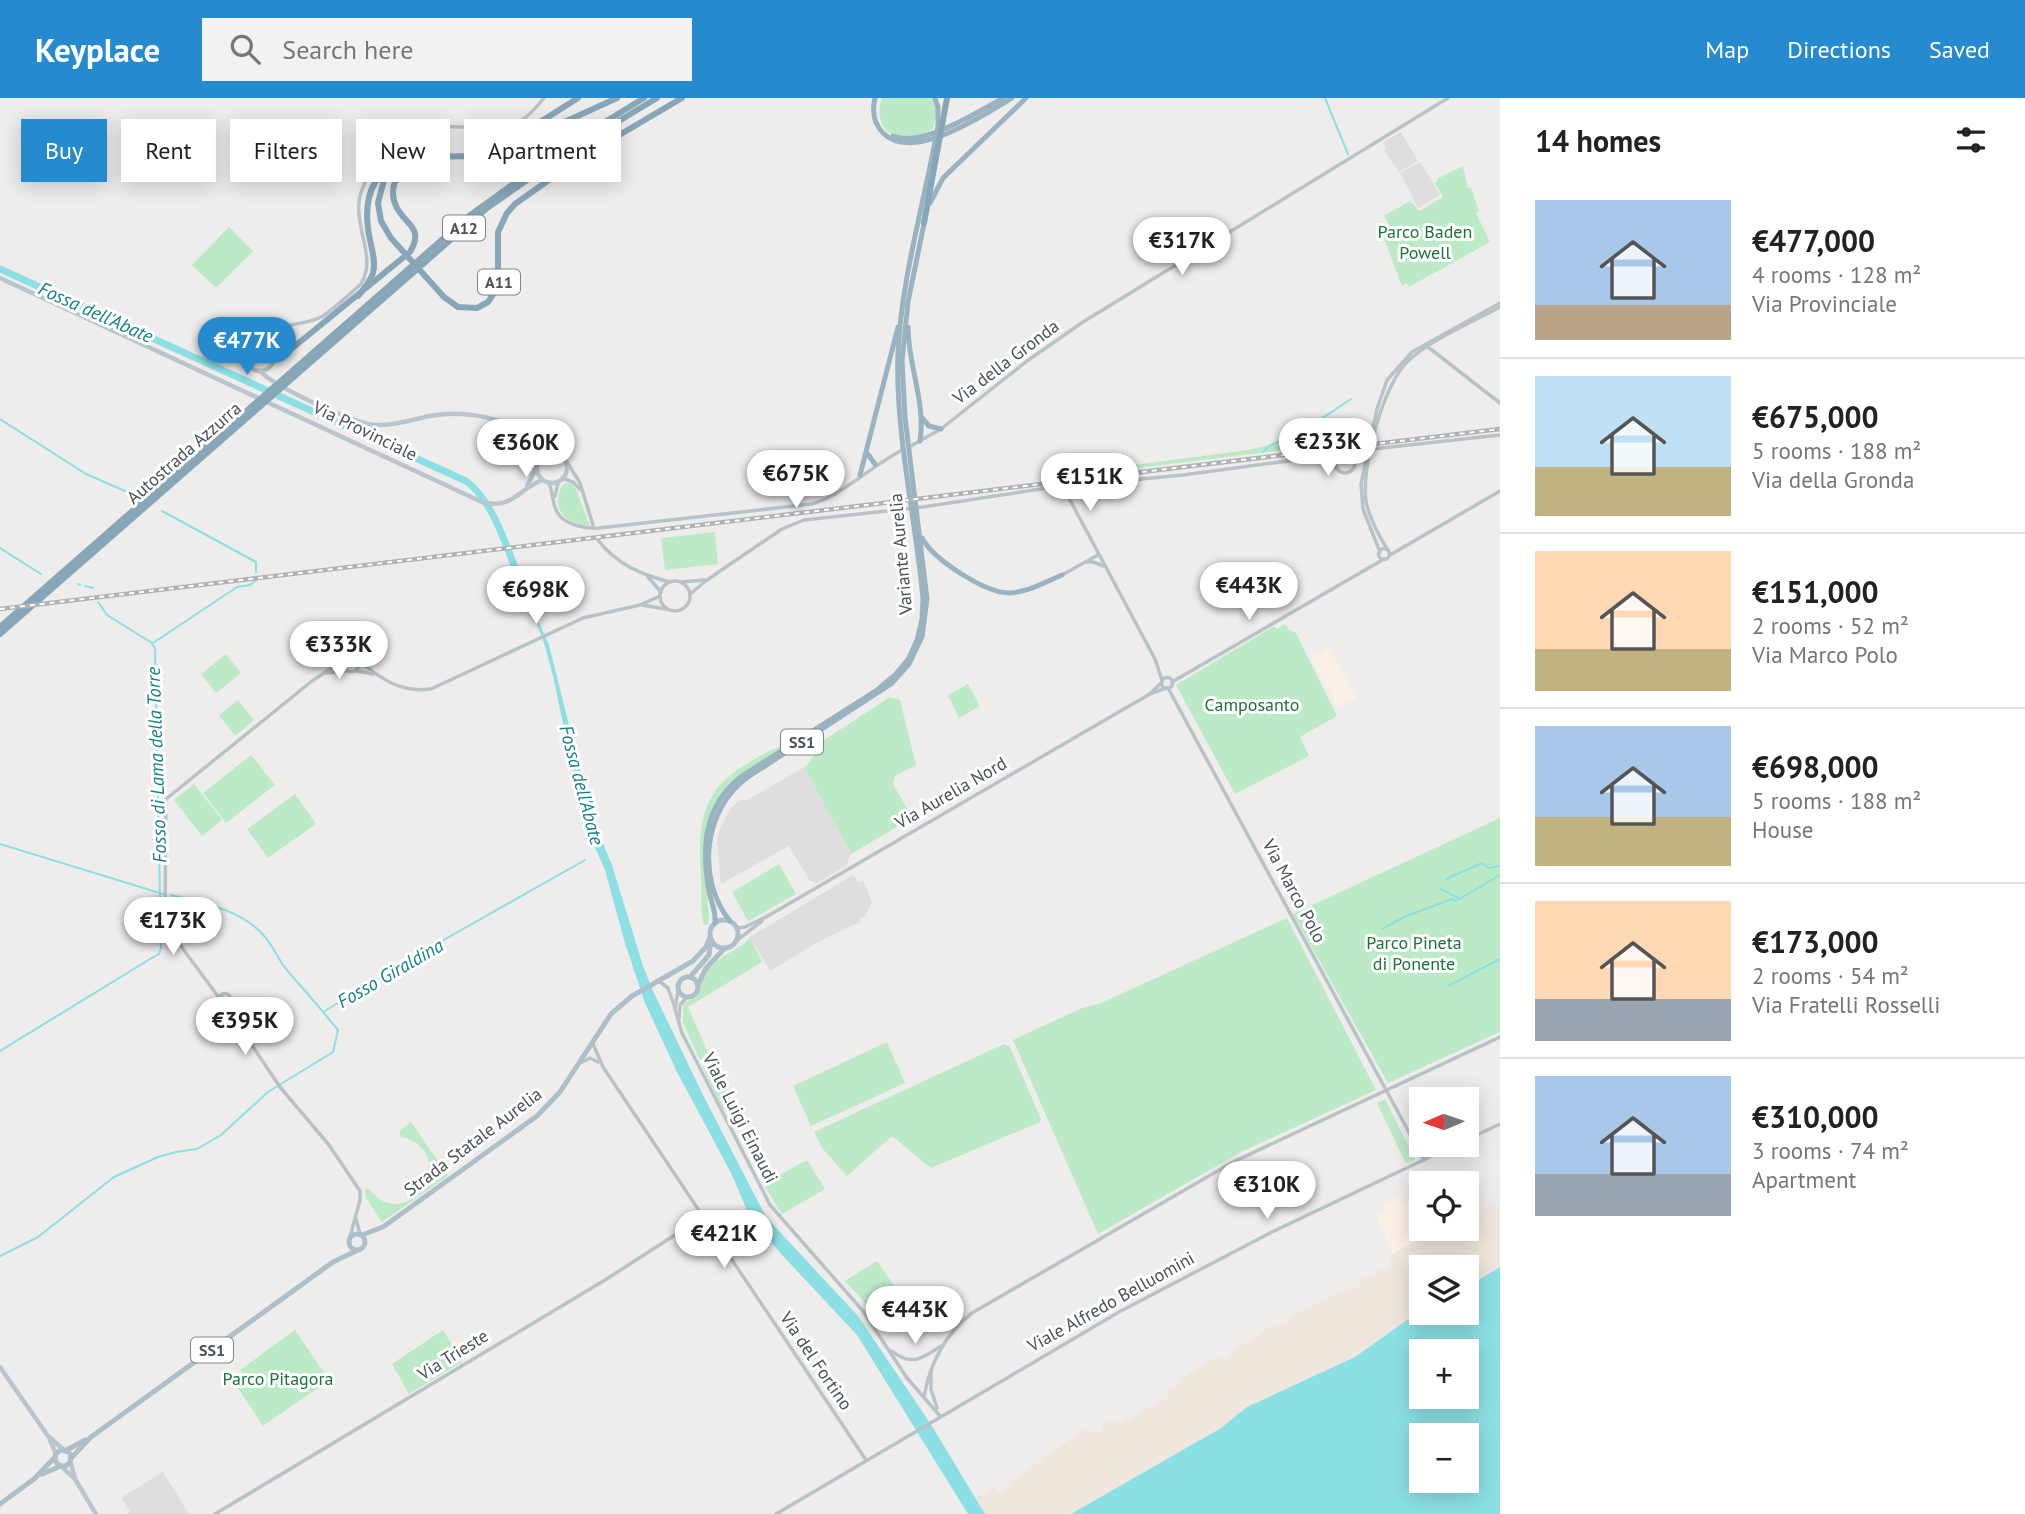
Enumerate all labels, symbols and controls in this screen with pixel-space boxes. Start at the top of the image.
search box [202,18,692,81]
text: Keyplace [35,28,160,71]
icon: search [226,30,264,68]
text: Search here [282,33,413,66]
text: Map [1705,34,1749,65]
text: Directions [1787,34,1891,65]
text: Saved [1929,34,1990,65]
chip: Buy [21,119,107,182]
chip: Rent [121,119,216,182]
chip: Filters [230,119,342,182]
chip: New [356,119,450,182]
chip: Apartment [464,119,621,182]
text: 14 homes [1535,121,1661,160]
icon: filters [1952,121,1990,159]
road number: A12 [443,216,485,240]
pin: €317K [1133,218,1231,277]
park label: Parco Baden Powell [1378,220,1472,264]
text: €477,000 [1752,221,1875,260]
text: €317K [1149,225,1215,254]
icon: home [1591,228,1675,312]
text: 4 rooms · 128 m² [1752,260,1921,289]
road number: A11 [478,270,520,294]
water label: Fossa dell'Abate [35,276,157,348]
text: Via Provinciale [1752,289,1897,318]
street label: Via della Gronda [947,314,1063,410]
pin: €477K [198,317,296,377]
text: €477K [214,325,280,354]
street label: Via Provinciale [308,395,421,466]
street label: Autostrada Azzurra [122,397,246,509]
text: €675,000 [1752,397,1879,436]
icon: home [1591,404,1675,488]
pin: €233K [1279,418,1377,478]
pin: €360K [477,420,575,479]
text: €233K [1295,426,1361,455]
text: €360K [493,427,559,456]
text: 5 rooms · 188 m² [1752,436,1921,465]
pin: €675K [747,450,845,510]
pin: €151K [1041,454,1139,513]
text: €675K [763,458,829,487]
text: €151K [1057,461,1123,490]
text: Via della Gronda [1752,465,1914,494]
street label: Variante Aurelia [884,492,917,617]
pin: €443K [1200,562,1298,622]
pin: €698K [487,566,585,626]
text: €443K [1216,570,1282,599]
text: €151,000 [1752,572,1879,611]
text: €698K [503,574,569,603]
icon: home [1591,579,1675,663]
text: 2 rooms · 52 m² [1752,611,1909,640]
pin: €333K [290,622,388,681]
text: €333K [306,629,372,658]
text: Via Marco Polo [1752,640,1898,669]
water label: Fosso di Lama della Torre [141,666,171,863]
park label: Camposanto [1205,693,1299,716]
water label: Fossa dell'Abate [554,722,610,848]
road number: SS1 [781,730,823,754]
text: €698,000 [1752,747,1879,786]
street label: Via Aurelia Nord [890,751,1011,834]
icon: home [1591,754,1675,838]
text: 5 rooms · 188 m² [1752,786,1921,815]
text: House [1752,815,1814,844]
street label: Via Marco Polo [1257,834,1331,947]
pin: €173K [124,898,222,957]
text: €173K [140,905,206,934]
text: €173,000 [1752,922,1879,961]
icon: home [1591,929,1675,1013]
park label: Parco Pineta di Ponente [1366,931,1462,975]
water label: Fosso Giraldina [333,933,448,1013]
text: 2 rooms · 54 m² [1752,961,1909,990]
text: Via Fratelli Rosselli [1752,990,1940,1019]
pin: €395K [196,998,294,1057]
text: €395K [212,1005,278,1034]
street label: Viale Luigi Einaudi [697,1048,783,1187]
street label: Strada Statale Aurelia [399,1082,546,1201]
north arrow [1409,1087,1479,1157]
map controls [1409,1087,1479,1493]
text: €310,000 [1752,1097,1879,1136]
icon: home [1591,1104,1675,1188]
text: 3 rooms · 74 m² [1752,1136,1909,1165]
pin: €310K [1218,1162,1316,1221]
text: Apartment [1752,1165,1856,1194]
text: €310K [1234,1169,1300,1198]
button: locate [1409,1171,1479,1241]
pin: €421K [675,1210,773,1270]
text: €421K [691,1218,757,1247]
street label: Viale Alfredo Belluomini [1022,1246,1198,1357]
button: layers [1409,1255,1479,1325]
pin: €443K [866,1286,964,1346]
text: €443K [882,1294,948,1323]
street label: Via del Fortino [775,1306,858,1414]
street label: Via Trieste [412,1324,492,1386]
road number: SS1 [191,1338,233,1362]
button: + [1409,1339,1479,1409]
park label: Parco Pitagora [223,1367,333,1390]
button: − [1409,1423,1479,1493]

